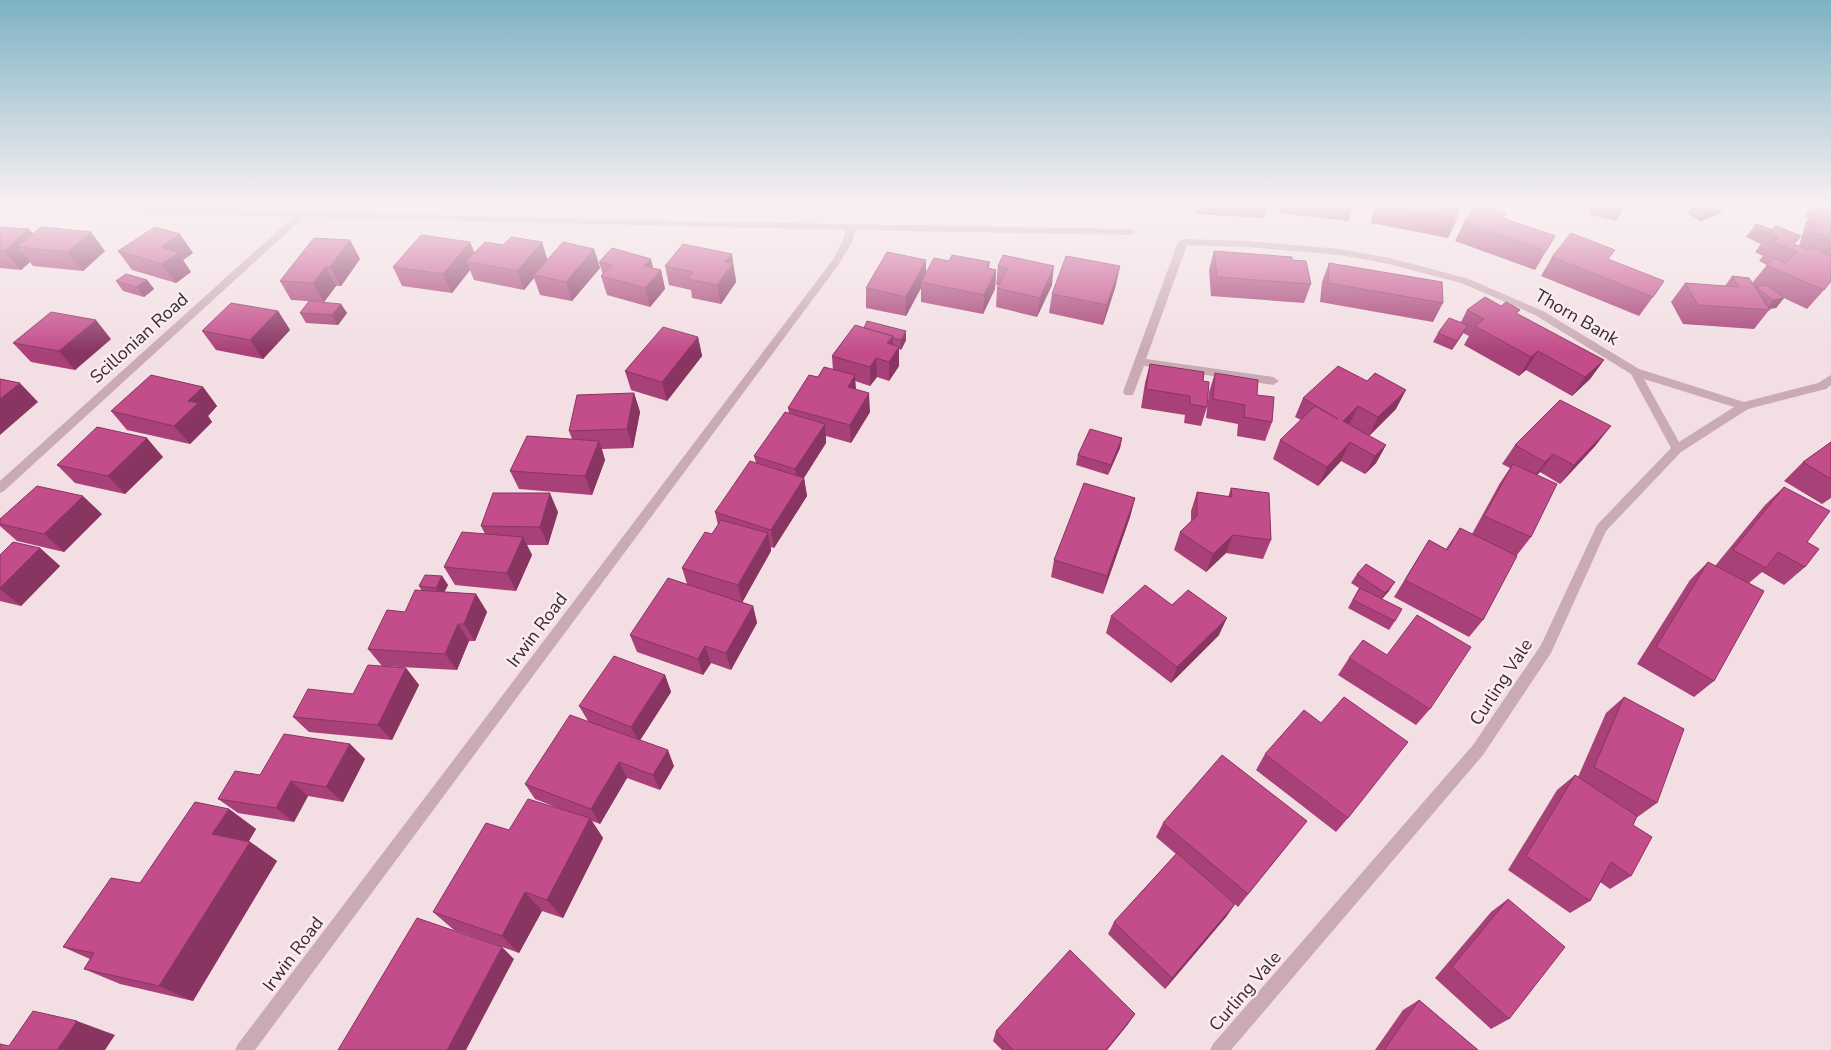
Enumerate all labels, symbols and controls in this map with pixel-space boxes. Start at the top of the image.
street label: Thorn Bank [1531,283,1624,351]
street label: Scillonian Road [85,287,193,389]
street label: Irwin Road [501,588,573,672]
street label: Curling Vale [1464,634,1538,730]
street label: Irwin Road [257,912,329,996]
street label: Curling Vale [1203,946,1287,1036]

